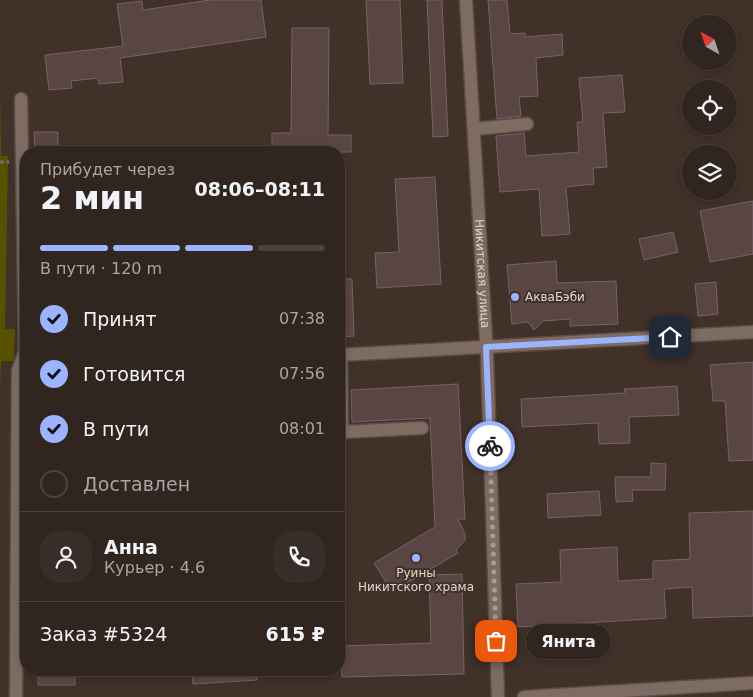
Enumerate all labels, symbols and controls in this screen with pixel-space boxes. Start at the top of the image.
north arrow [682,15,738,70]
map controls [682,15,737,200]
button: locate [682,80,737,135]
button: layers [682,145,737,200]
text: Прибудет через [40,160,175,179]
text: 08:06–08:11 [195,178,325,200]
text: 2 мин [40,179,144,217]
street label: Никитская улица [472,219,492,328]
text: В пути · 120 m [40,259,162,278]
place label: АкваБэби [525,290,585,304]
marker: АкваБэби [509,291,521,303]
icon: check [40,305,68,333]
text: Принят [83,308,157,330]
text: 07:38 [279,309,325,328]
pin [649,316,691,358]
icon: home [656,323,684,351]
icon: check [40,360,68,388]
text: Готовится [83,363,185,385]
text: 07:56 [279,364,325,383]
icon: check [40,415,68,443]
text: В пути [83,418,149,440]
text: 08:01 [279,419,325,438]
courier [465,421,515,471]
icon: bike [476,432,504,460]
text: Доставлен [83,473,190,495]
button: person [40,531,92,583]
button: phone [273,531,325,583]
text: Анна [104,536,158,558]
marker: Руины Никитского храма [410,552,422,564]
text: Курьер · 4.6 [104,558,205,577]
place label: Руины Никитского храма [358,566,474,594]
pin [475,620,517,662]
text: Заказ #5324 [40,623,167,645]
text: 615 ₽ [266,623,325,645]
callout: Янита [526,624,611,658]
icon: bag [482,627,510,655]
text: Янита [541,632,596,651]

